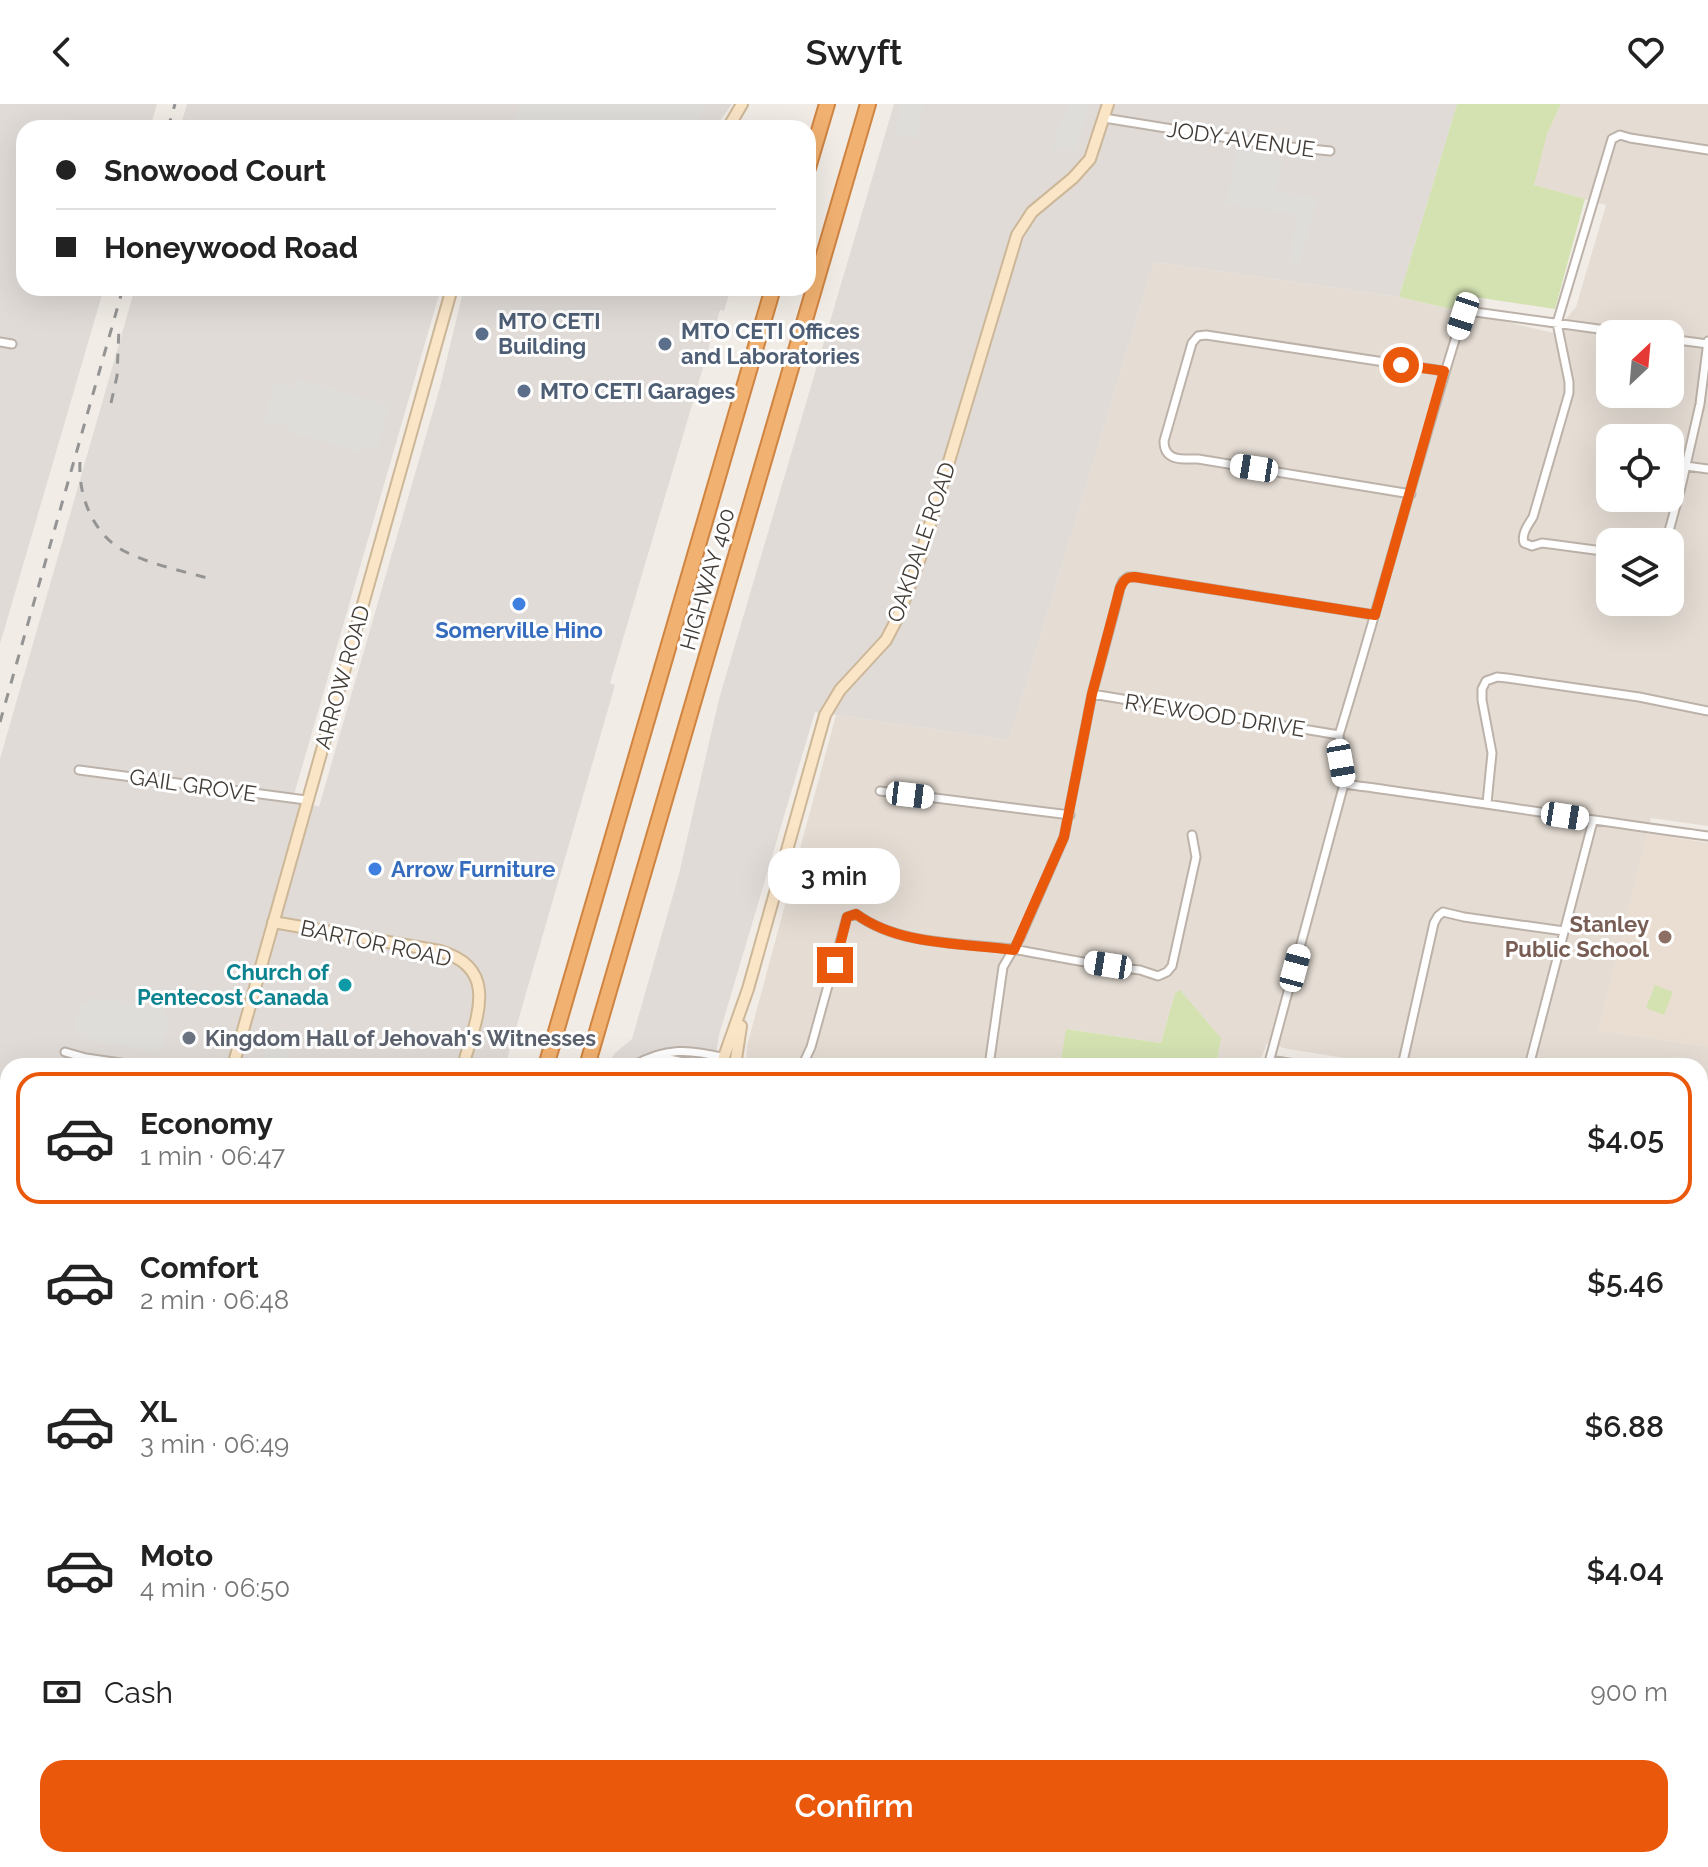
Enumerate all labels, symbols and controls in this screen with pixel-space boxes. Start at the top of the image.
icon: back [40,30,84,74]
icon: heart [1624,30,1668,74]
text: Swyft [806,31,902,73]
street label: JODY AVENUE [1165,116,1317,162]
text: Snowood Court [104,153,326,188]
text: Honeywood Road [104,230,358,265]
car [1444,289,1482,343]
place label: MTO CETI Building [498,308,600,359]
place label: MTO CETI Offices and Laboratories [681,318,860,369]
north arrow [1596,320,1684,408]
map controls [1596,320,1684,616]
marker: MTO CETI Building [473,325,491,343]
marker: MTO CETI Offices and Laboratories [656,335,674,353]
route start [1383,347,1419,383]
place label: MTO CETI Garages [540,378,735,404]
marker: MTO CETI Garages [515,382,533,400]
button: locate [1596,424,1684,512]
car [1228,452,1280,484]
street label: OAKDALE ROAD [881,458,961,626]
street label: HIGHWAY 400 [674,505,740,653]
button: layers [1596,528,1684,616]
marker: Somerville Hino [510,595,528,613]
street label: ARROW ROAD [309,602,375,752]
place label: Somerville Hino [435,617,603,643]
street label: RYEWOOD DRIVE [1123,688,1307,742]
car [1325,737,1357,789]
street label: GAIL GROVE [128,763,258,807]
car [885,780,935,810]
car [1539,800,1591,832]
callout: 3 min [769,849,901,905]
place label: Arrow Furniture [391,856,556,882]
marker: Arrow Furniture [366,860,384,878]
text: 3 min [801,861,867,891]
place label: Stanley Public School [1505,911,1650,962]
street label: BARTOR ROAD [298,914,454,972]
marker: Stanley Public School [1656,928,1674,946]
car [1277,942,1313,994]
route end [817,947,853,983]
car [1082,949,1134,981]
place label: Church of Pentecost Canada [137,959,330,1010]
marker: Church of Pentecost Canada [336,976,354,994]
place label: Kingdom Hall of Jehovah's Witnesses [205,1025,596,1051]
marker: Kingdom Hall of Jehovah's Witnesses [180,1029,198,1047]
icon: car [44,1102,116,1174]
text: Economy [140,1106,273,1141]
text: $4.05 [1587,1121,1664,1156]
text: 1 min · 06:47 [140,1141,285,1171]
icon: car [44,1246,116,1318]
text: Comfort [140,1250,259,1285]
text: $5.46 [1587,1265,1664,1300]
text: 2 min · 06:48 [140,1285,289,1315]
icon: car [44,1390,116,1462]
text: XL [140,1394,177,1429]
text: $6.88 [1585,1409,1664,1444]
text: 3 min · 06:49 [140,1429,289,1459]
icon: car [44,1534,116,1606]
text: Moto [140,1538,213,1573]
text: $4.04 [1587,1553,1664,1588]
text: 4 min · 06:50 [140,1573,290,1603]
icon: cash [40,1670,84,1714]
text: Cash [104,1675,173,1710]
text: 900 m [1590,1677,1668,1707]
button: Confirm [40,1760,1668,1852]

